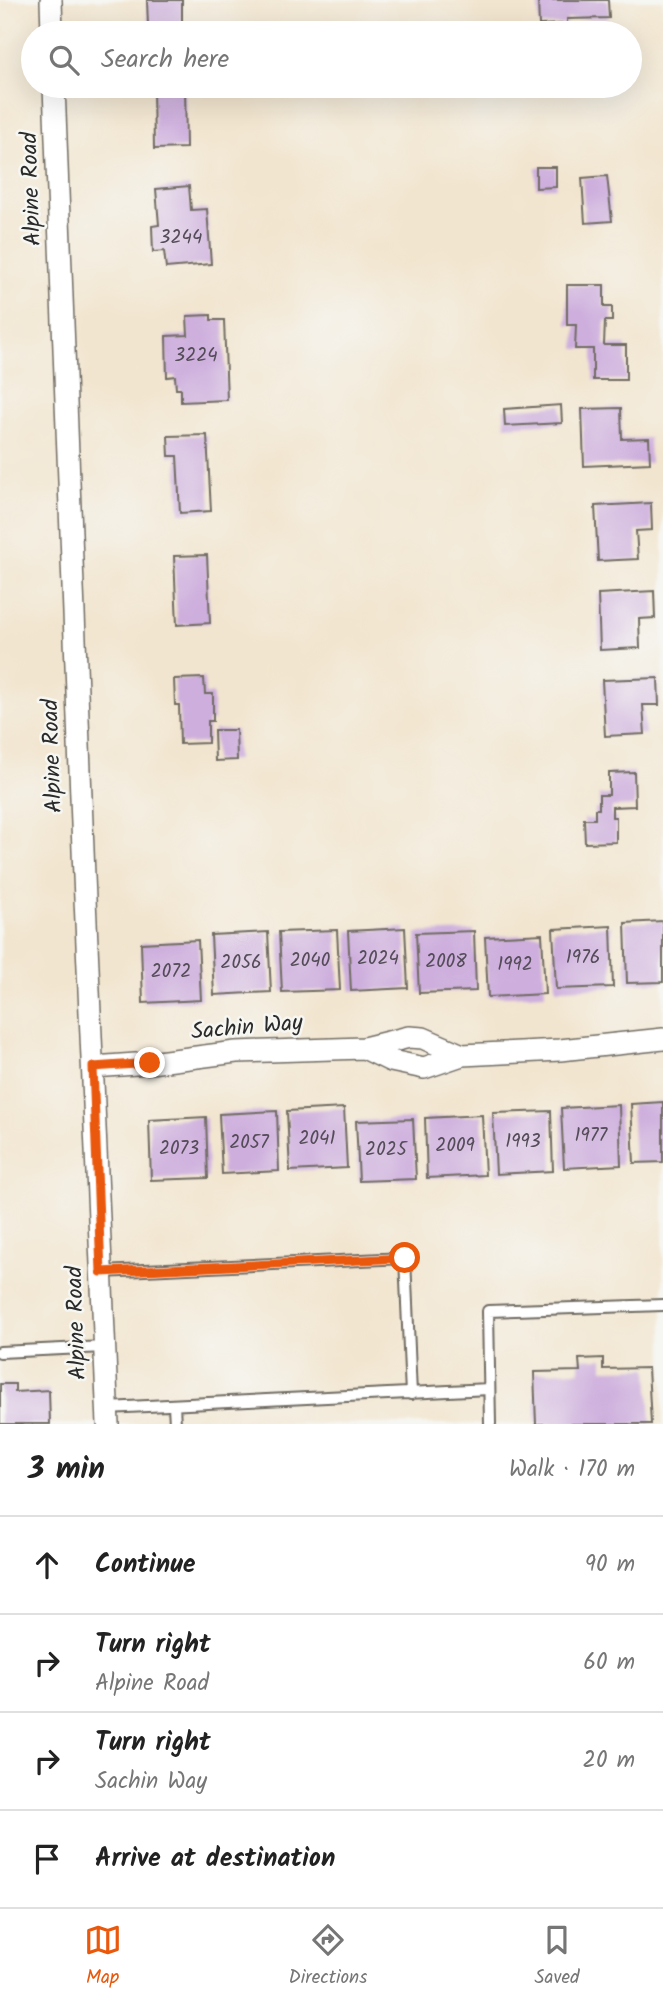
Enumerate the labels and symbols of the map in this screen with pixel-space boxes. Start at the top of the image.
street label: Alpine Road [12,131,52,247]
house number: 3244 [160,223,202,253]
house number: 3224 [174,341,218,371]
street label: Alpine Road [33,698,73,814]
house number: 1976 [566,943,600,973]
house number: 2024 [357,944,399,974]
house number: 2040 [290,946,330,976]
house number: 2008 [425,947,467,977]
house number: 2056 [220,948,262,978]
house number: 1992 [497,950,533,980]
house number: 2072 [151,957,191,987]
street label: Sachin Way [190,1005,305,1051]
route end [134,1047,165,1078]
house number: 1977 [575,1121,609,1151]
house number: 2041 [299,1124,336,1154]
house number: 1993 [505,1127,541,1157]
house number: 2057 [229,1128,270,1158]
house number: 2009 [435,1131,475,1161]
house number: 2073 [159,1134,199,1164]
house number: 2025 [365,1135,409,1165]
route start [389,1242,420,1273]
street label: Alpine Road [57,1265,97,1381]

